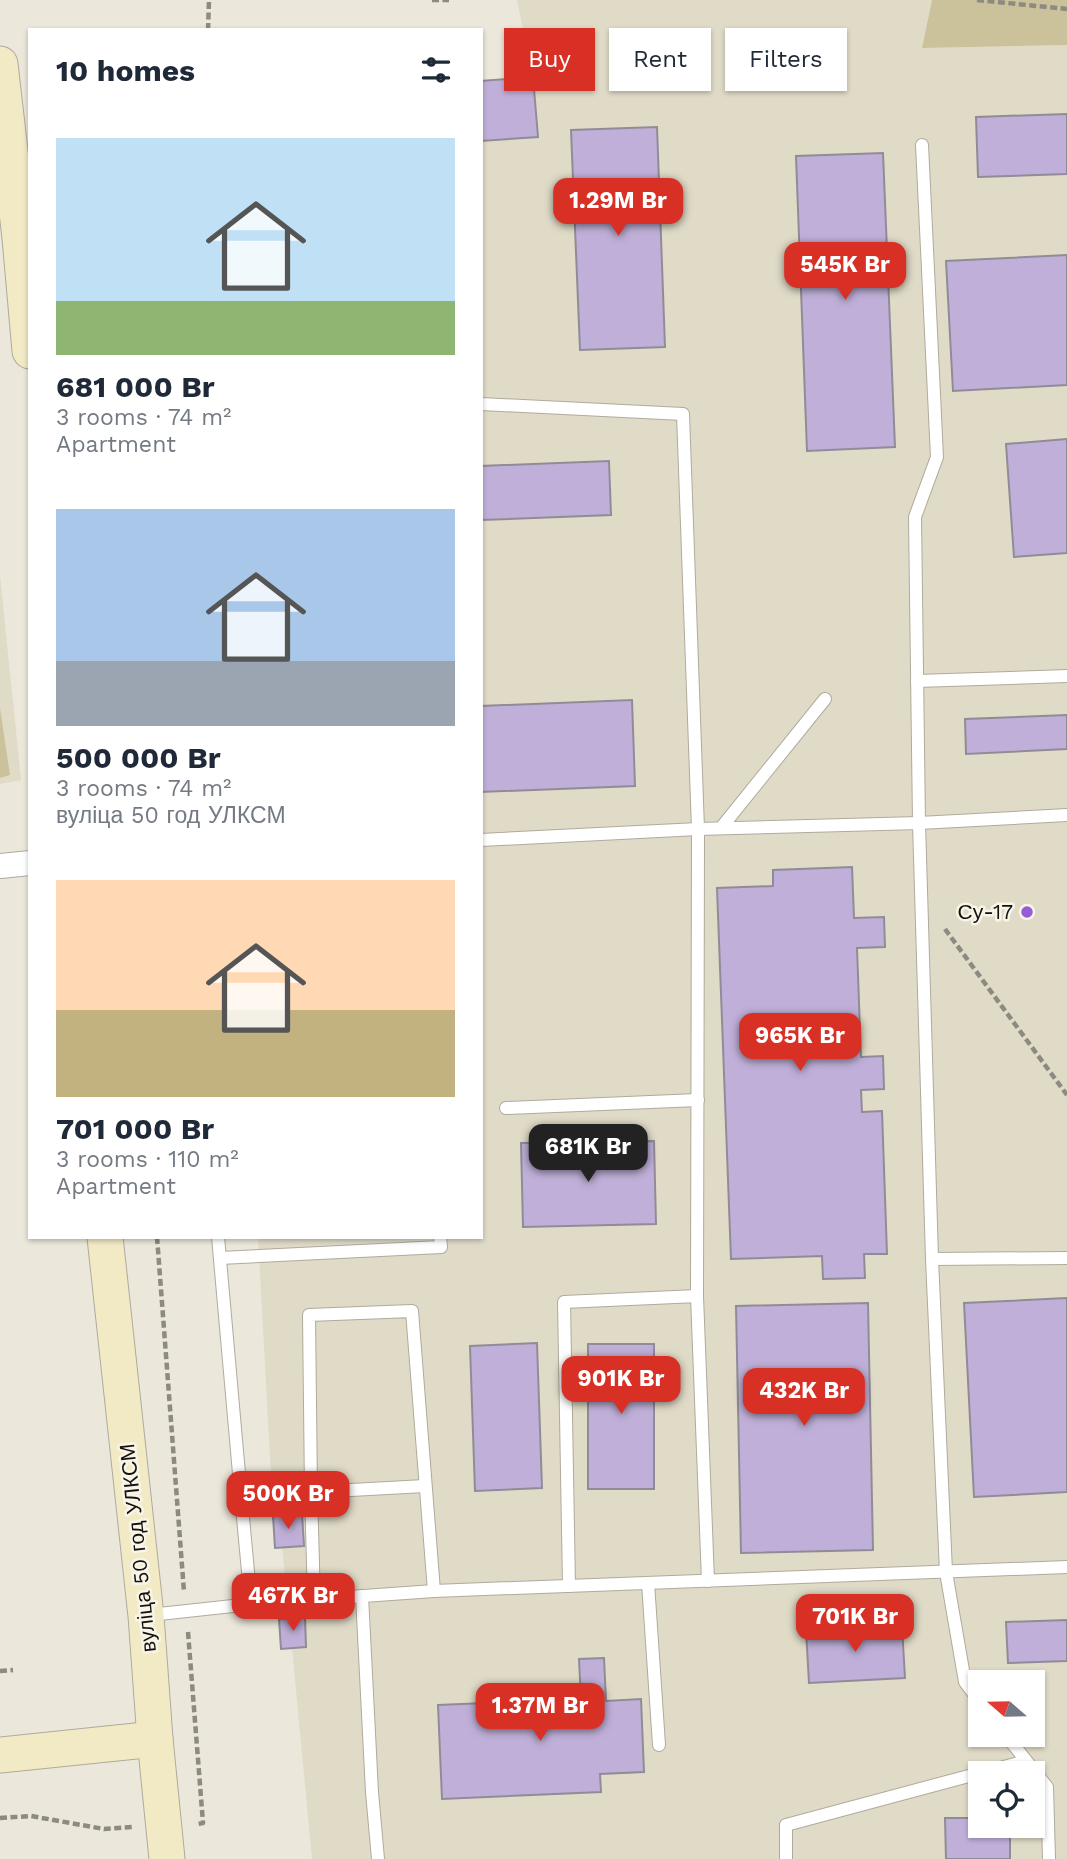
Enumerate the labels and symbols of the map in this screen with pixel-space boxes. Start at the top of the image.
pin: 1.29M Br [546,178,690,238]
pin: 545K Br [780,243,910,302]
place label: Су-17 [958,899,1013,924]
marker: Су-17 [1019,904,1035,920]
pin: 965K Br [735,1014,865,1073]
pin: 681K Br [523,1124,653,1184]
pin: 901K Br [556,1356,686,1416]
pin: 432K Br [739,1368,869,1428]
street label: вуліца 50 год УЛКСМ [114,1442,161,1654]
pin: 500K Br [223,1472,353,1531]
pin: 467K Br [228,1574,358,1633]
pin: 701K Br [790,1594,920,1654]
north arrow [968,1670,1045,1746]
pin: 1.37M Br [468,1684,612,1743]

